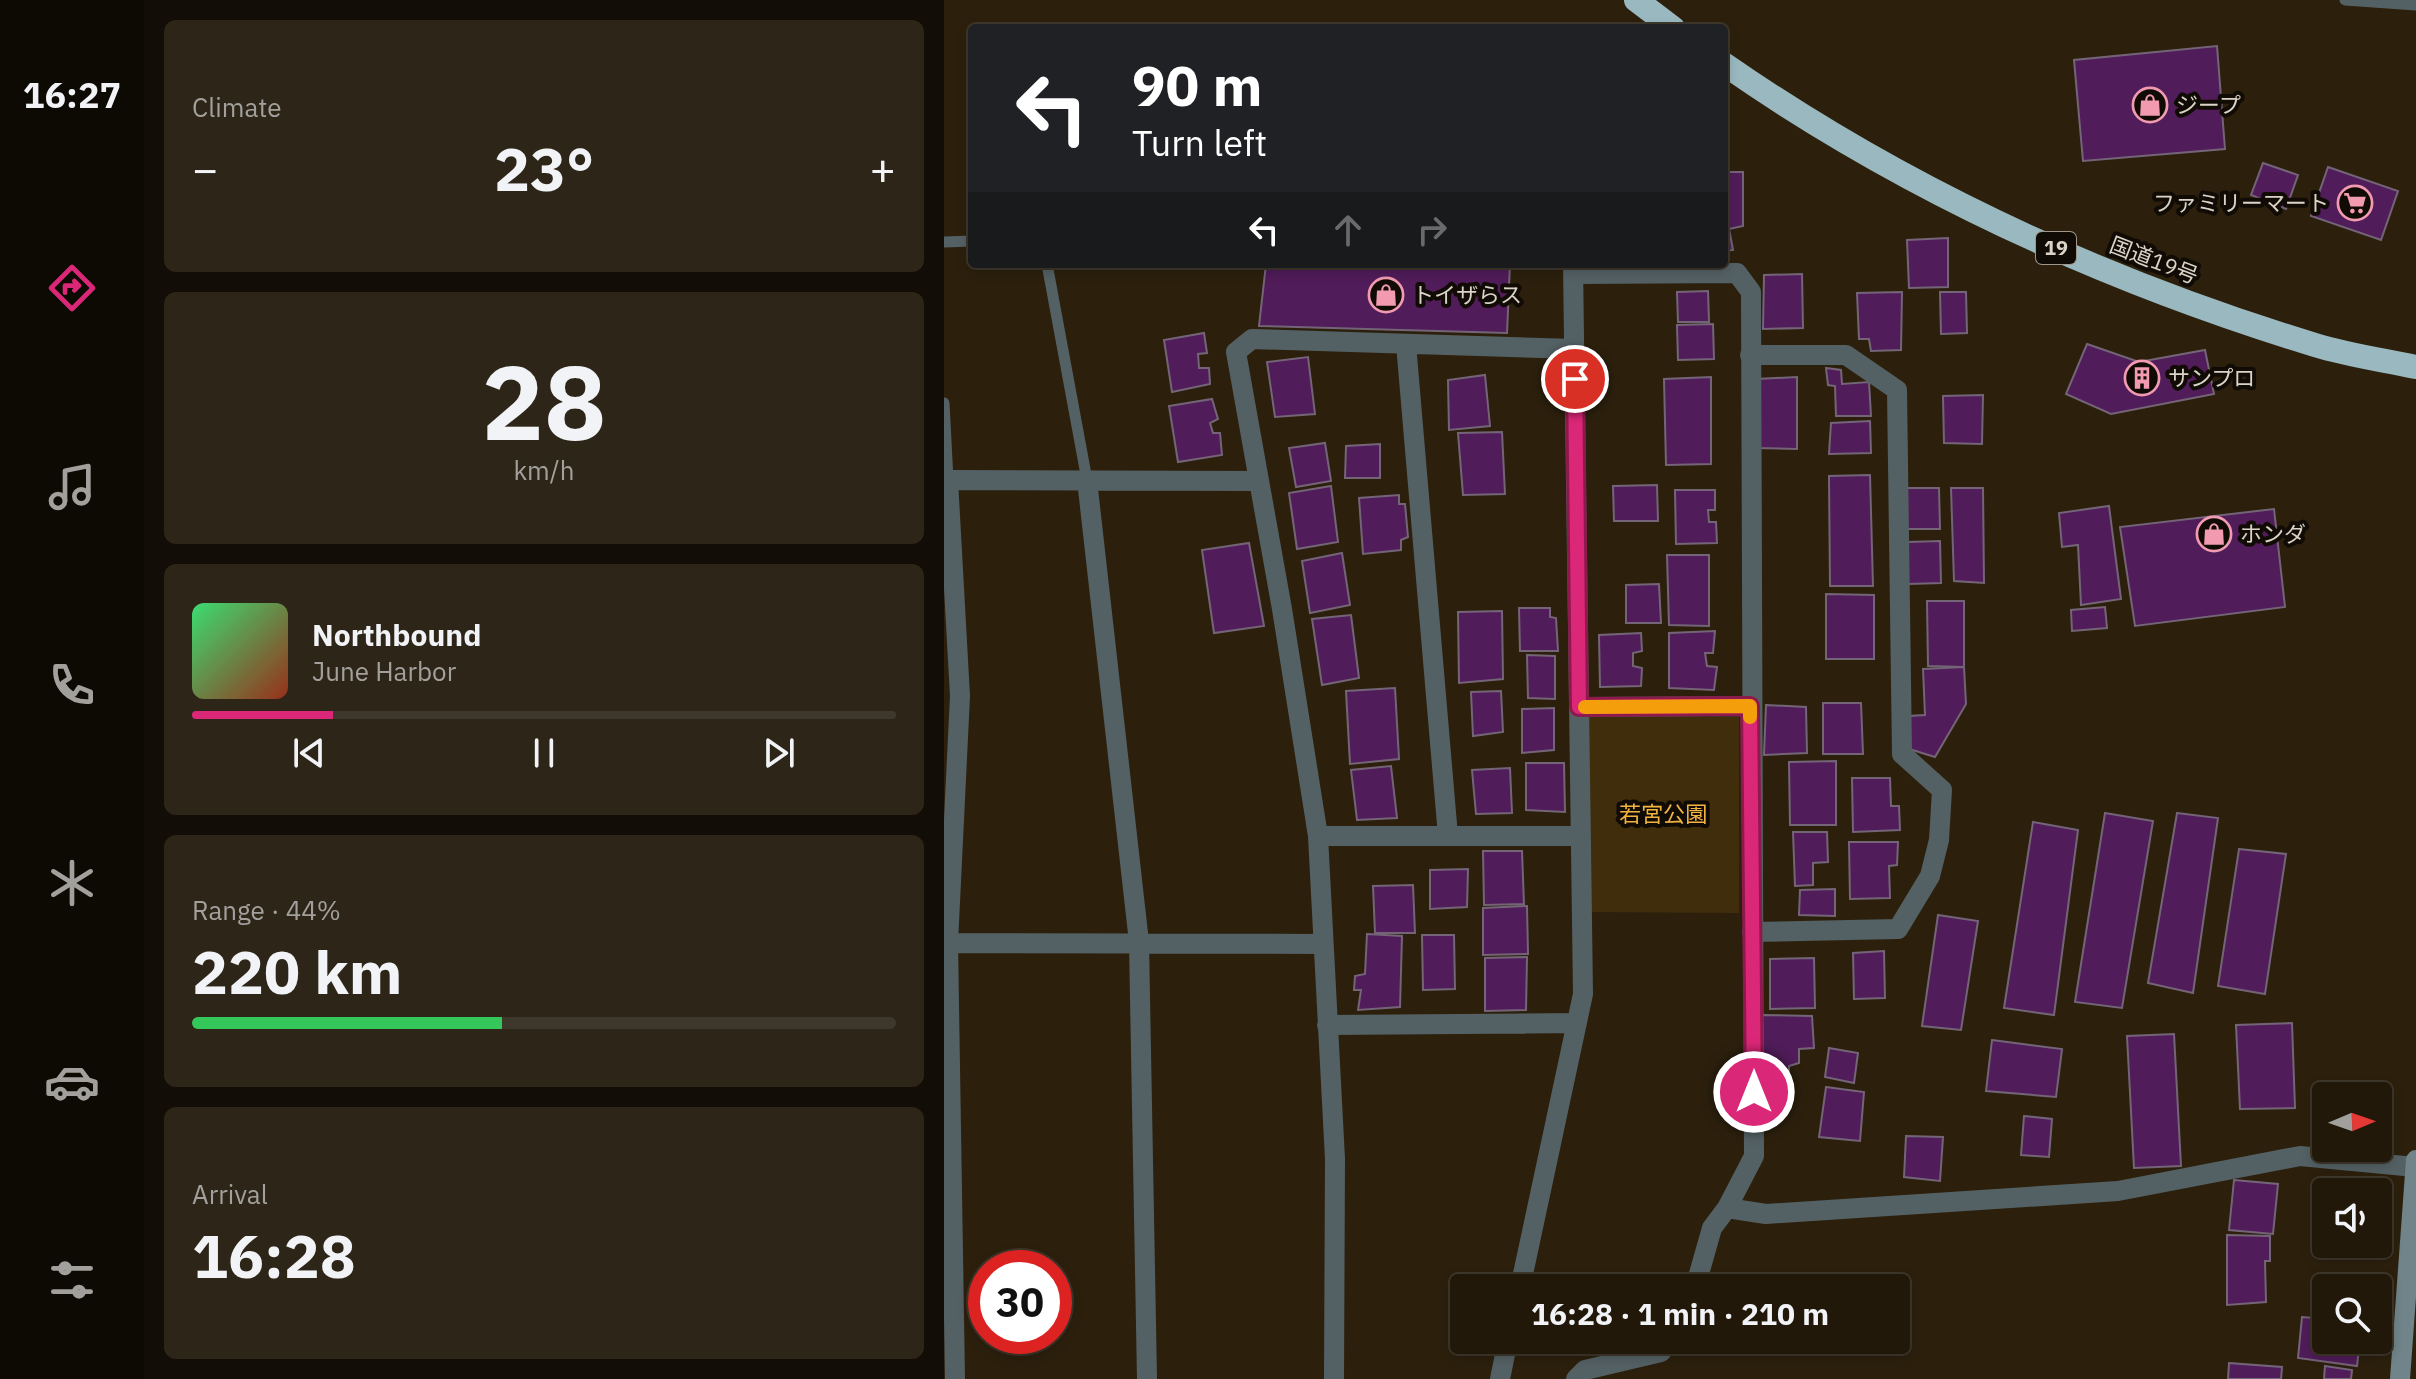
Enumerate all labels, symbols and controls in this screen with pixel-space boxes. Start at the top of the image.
text: 90 m [1132,49,1262,121]
icon: left [1000,56,1104,160]
text: 16:27 [23,71,121,118]
shop icon: ジープ [2131,86,2169,124]
text: Climate [192,90,282,124]
place label: ジープ [2176,90,2241,119]
text: Turn left [1132,119,1267,166]
text: 23° [494,129,594,208]
text: − [192,140,218,197]
text: + [870,140,896,197]
supermarket icon: ファミリーマート [2336,184,2374,222]
place label: ファミリーマート [2153,188,2329,217]
icon: left [1242,208,1286,252]
icon: ahead [1326,208,1370,252]
icon: right [1410,208,1454,252]
street label: 国道19号 [2106,229,2203,290]
road number: 19 [2036,232,2076,264]
icon: directions [44,260,100,316]
shop icon: トイザらス [1367,276,1405,314]
place label: トイザらス [1412,280,1522,309]
text: 28 [482,333,606,469]
pin [1541,345,1609,413]
icon: arrive [1553,357,1597,401]
building icon: サンプロ [2123,359,2161,397]
place label: サンプロ [2168,363,2255,392]
text: km/h [513,453,575,487]
icon: music [44,459,100,515]
shop icon: ホンダ [2195,515,2233,553]
place label: ホンダ [2240,519,2306,548]
text: Northbound [312,615,481,654]
text: June Harbor [312,654,456,688]
icon: phone [44,657,100,713]
icon: previous [287,731,331,775]
icon: pause [522,731,566,775]
icon: next [757,731,801,775]
park label: 若宮公園 [1619,799,1707,828]
icon: climate [44,855,100,911]
text: Range · 44% [192,893,341,927]
text: 220 km [192,932,402,1011]
position arrow [1712,1050,1796,1134]
icon: car [44,1054,100,1110]
north arrow [2312,1082,2392,1162]
map controls [2312,1082,2392,1354]
text: Arrival [192,1177,268,1211]
button: sound [2312,1178,2392,1258]
text: 16:28 [192,1216,356,1295]
speed limit sign: 30 [968,1250,1072,1354]
icon: filters [44,1252,100,1308]
button: search [2312,1274,2392,1354]
text: 16:28 · 1 min · 210 m [1531,1294,1829,1333]

